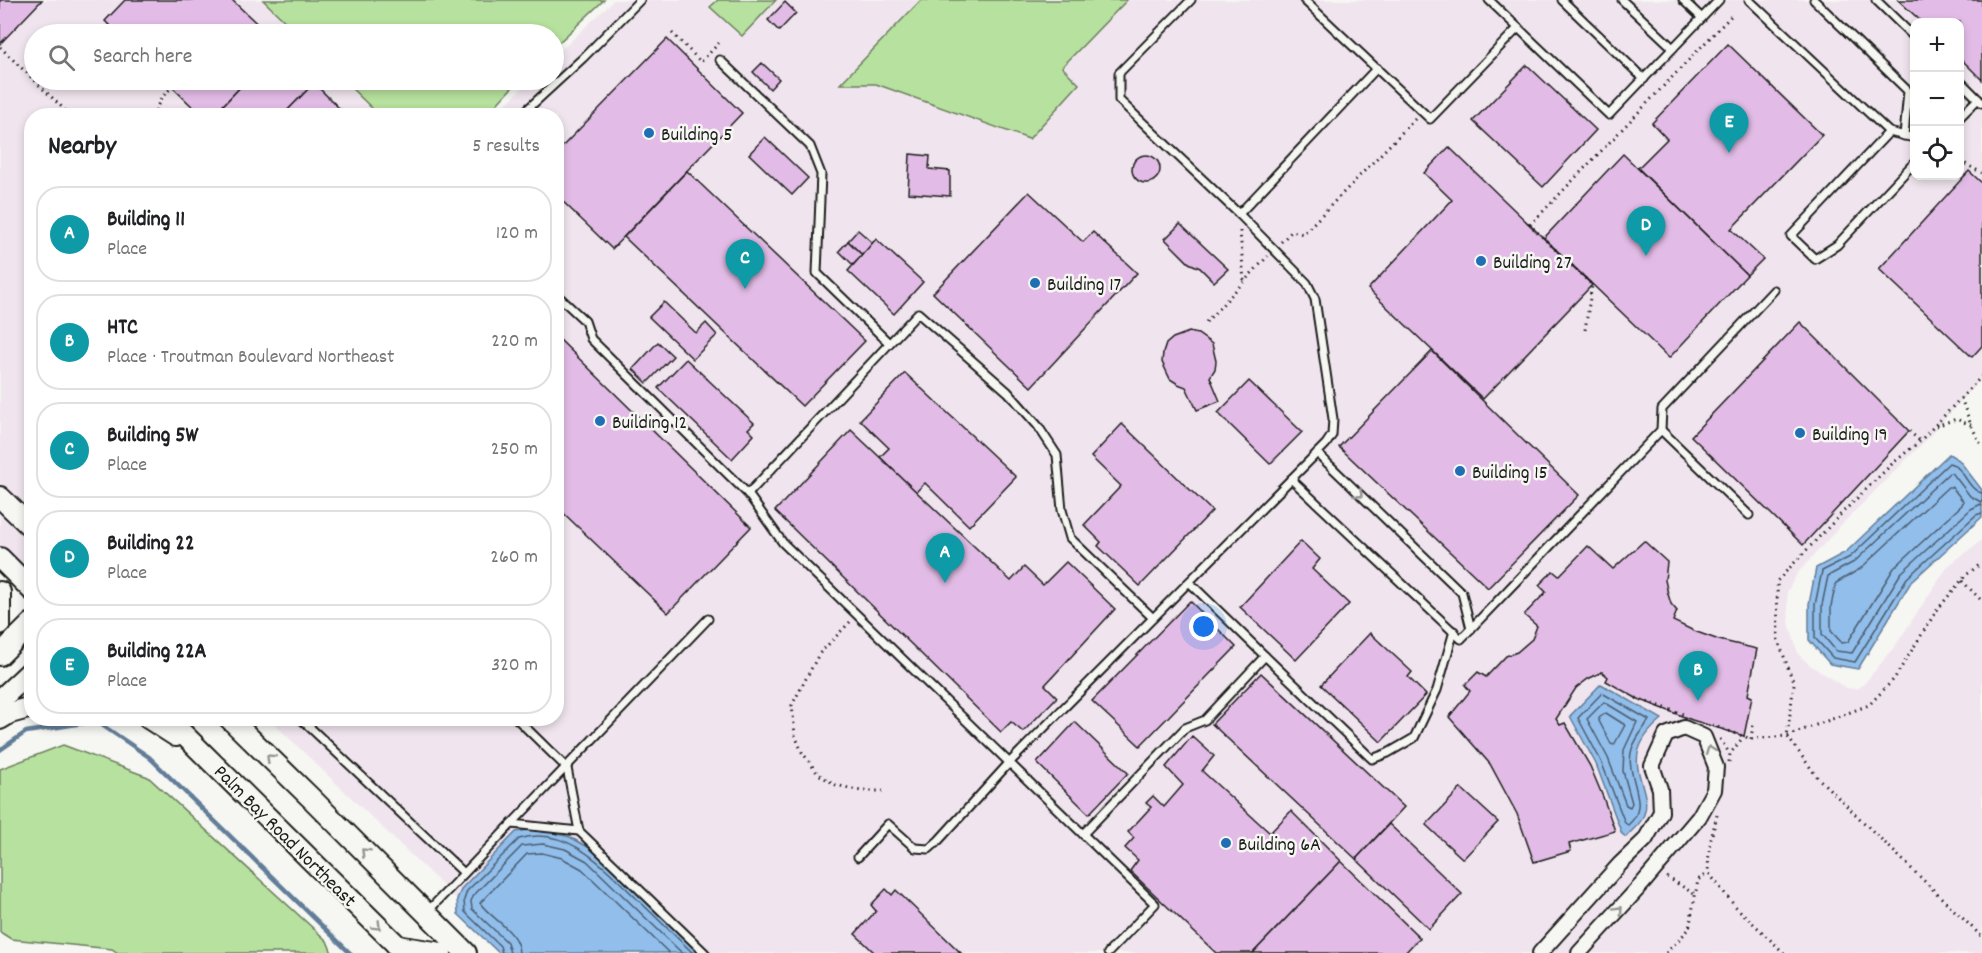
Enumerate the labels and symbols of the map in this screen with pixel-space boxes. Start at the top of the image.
pin: E [1710,104,1748,153]
place label: Building 5 [661,122,732,150]
marker: Building 5 [642,126,656,140]
pin: D [1626,206,1666,256]
pin: C [726,240,764,289]
place label: Building 27 [1493,250,1572,278]
marker: Building 27 [1474,254,1488,268]
place label: Building 17 [1047,272,1121,300]
marker: Building 17 [1028,276,1042,290]
place label: Building 12 [612,410,687,438]
marker: Building 12 [593,414,607,428]
place label: Building 19 [1812,422,1888,450]
marker: Building 19 [1793,426,1807,440]
place label: Building 15 [1472,460,1548,488]
marker: Building 15 [1453,464,1467,478]
one-way arrow [1352,486,1363,497]
pin: A [926,534,964,583]
your location [1189,612,1218,641]
pin: B [1678,652,1718,701]
one-way arrow [1704,745,1717,756]
one-way arrow [266,754,277,765]
street label: Palm Bay Road Northeast [206,759,362,915]
place label: Building 6A [1238,832,1321,860]
marker: Building 6A [1219,836,1233,850]
one-way arrow [362,848,372,859]
one-way arrow [1612,906,1623,917]
one-way arrow [370,919,381,930]

